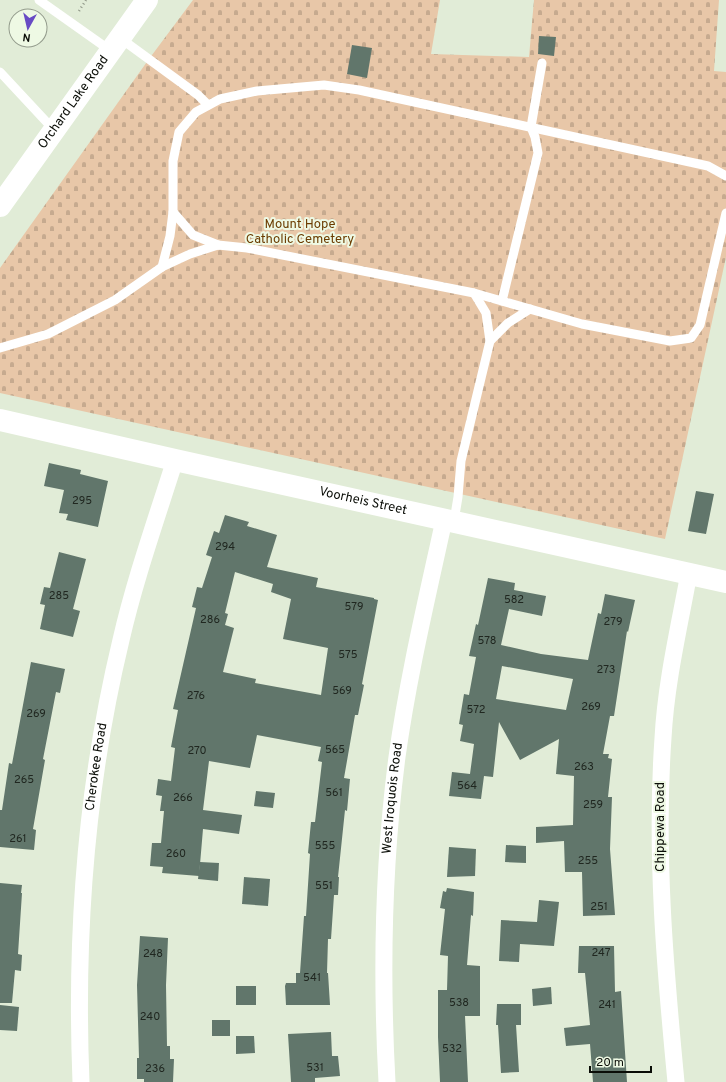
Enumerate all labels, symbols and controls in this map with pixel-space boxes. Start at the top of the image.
north arrow [8,8,48,48]
text: N [22,29,32,44]
street label: Orchard Lake Road [35,53,113,152]
park label: Mount Hope Catholic Cemetery [246,217,354,248]
street label: Voorheis Street [317,484,409,519]
house number: 295 [72,494,92,508]
house number: 294 [215,540,235,554]
house number: 285 [49,589,69,603]
house number: 582 [504,593,524,607]
house number: 579 [344,600,364,614]
house number: 286 [200,613,220,627]
house number: 279 [604,615,622,629]
house number: 578 [478,634,496,648]
house number: 575 [338,648,358,662]
house number: 273 [597,663,615,677]
house number: 569 [332,684,352,698]
house number: 276 [187,689,205,703]
house number: 269 [581,700,601,714]
house number: 572 [466,703,486,717]
house number: 269 [26,707,46,721]
street label: Cherokee Road [83,722,111,812]
street label: West Iroquois Road [380,742,407,855]
house number: 565 [325,743,345,757]
house number: 270 [187,744,207,758]
house number: 263 [574,760,594,774]
house number: 265 [14,773,34,787]
house number: 564 [457,779,477,793]
street label: Chippewa Road [653,782,669,872]
house number: 561 [325,786,343,800]
house number: 266 [173,791,193,805]
house number: 259 [583,798,603,812]
house number: 261 [9,832,27,846]
house number: 555 [315,839,335,853]
house number: 260 [166,847,186,861]
house number: 255 [578,854,598,868]
house number: 551 [315,879,333,893]
house number: 251 [590,900,608,914]
house number: 247 [591,946,611,960]
house number: 248 [143,947,163,961]
house number: 541 [303,971,321,985]
house number: 538 [449,996,469,1010]
house number: 241 [598,998,616,1012]
house number: 240 [140,1010,160,1024]
house number: 532 [442,1042,462,1056]
scale bar [590,1048,651,1074]
text: 20 m [596,1055,624,1071]
house number: 531 [306,1061,324,1075]
house number: 236 [145,1062,165,1076]

